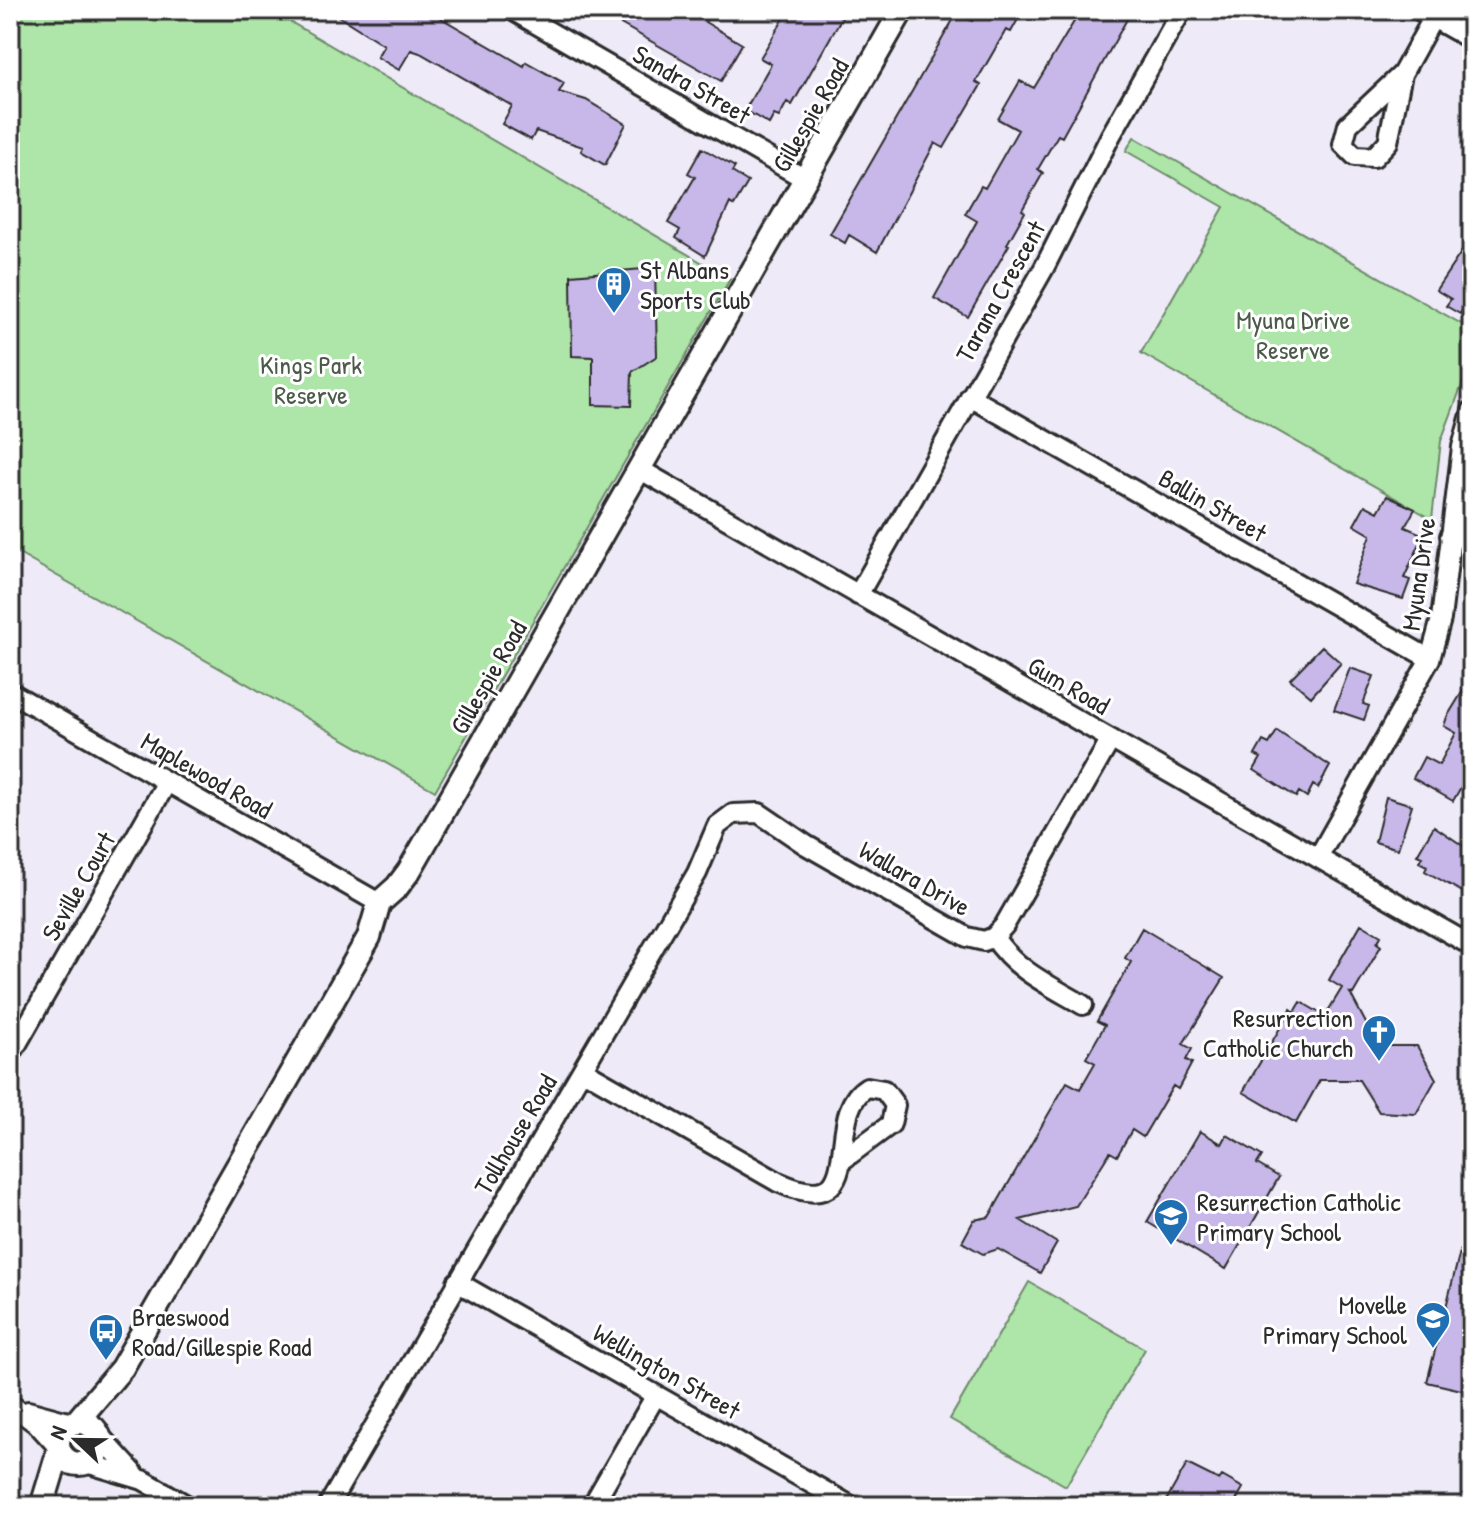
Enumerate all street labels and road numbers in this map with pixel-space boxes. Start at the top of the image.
street label: Sandra Street [627,36,758,132]
street label: Gillespie Road [763,52,857,178]
street label: Tarana Crescent [947,213,1054,368]
street label: Ballin Street [1153,460,1274,550]
street label: Myuna Drive [1393,515,1443,633]
street label: Gillespie Road [441,614,535,740]
street label: Gum Road [1022,648,1116,722]
street label: Maplewood Road [135,723,279,827]
street label: Seville Court [33,824,124,947]
street label: Wallara Drive [853,832,977,924]
street label: Tollhouse Road [465,1067,565,1201]
street label: Wellington Street [587,1315,748,1428]

